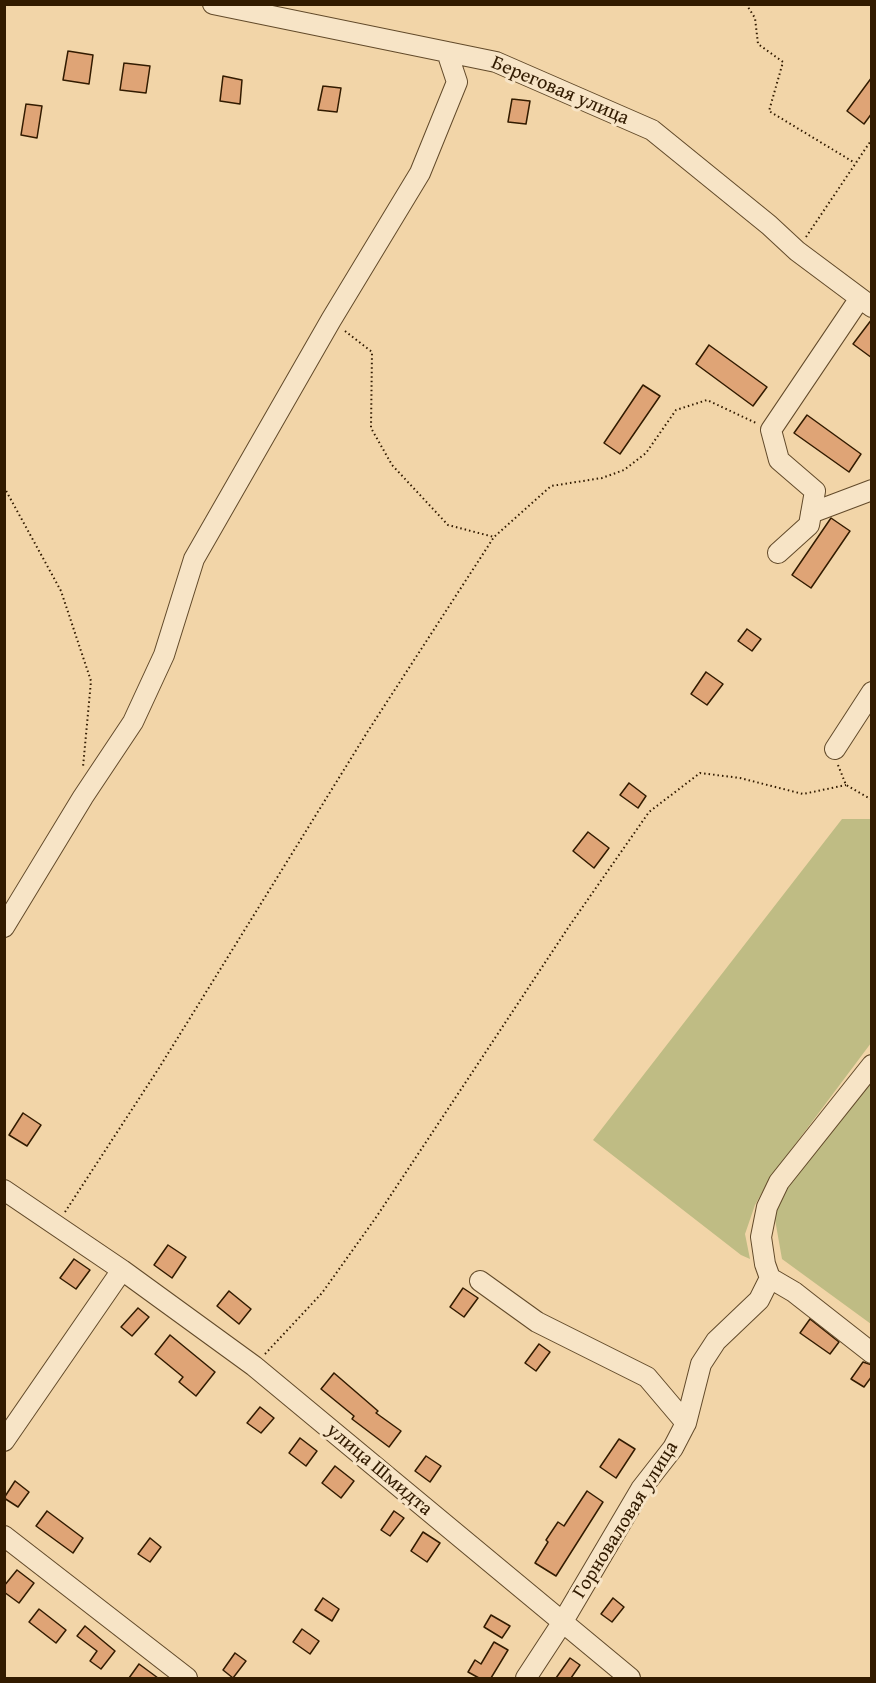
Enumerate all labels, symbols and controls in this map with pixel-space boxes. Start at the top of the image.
street label: Береговая улица [487,51,633,131]
street label: улица Шмидта [321,1419,437,1521]
street label: Горноваловая улица [568,1437,684,1603]

